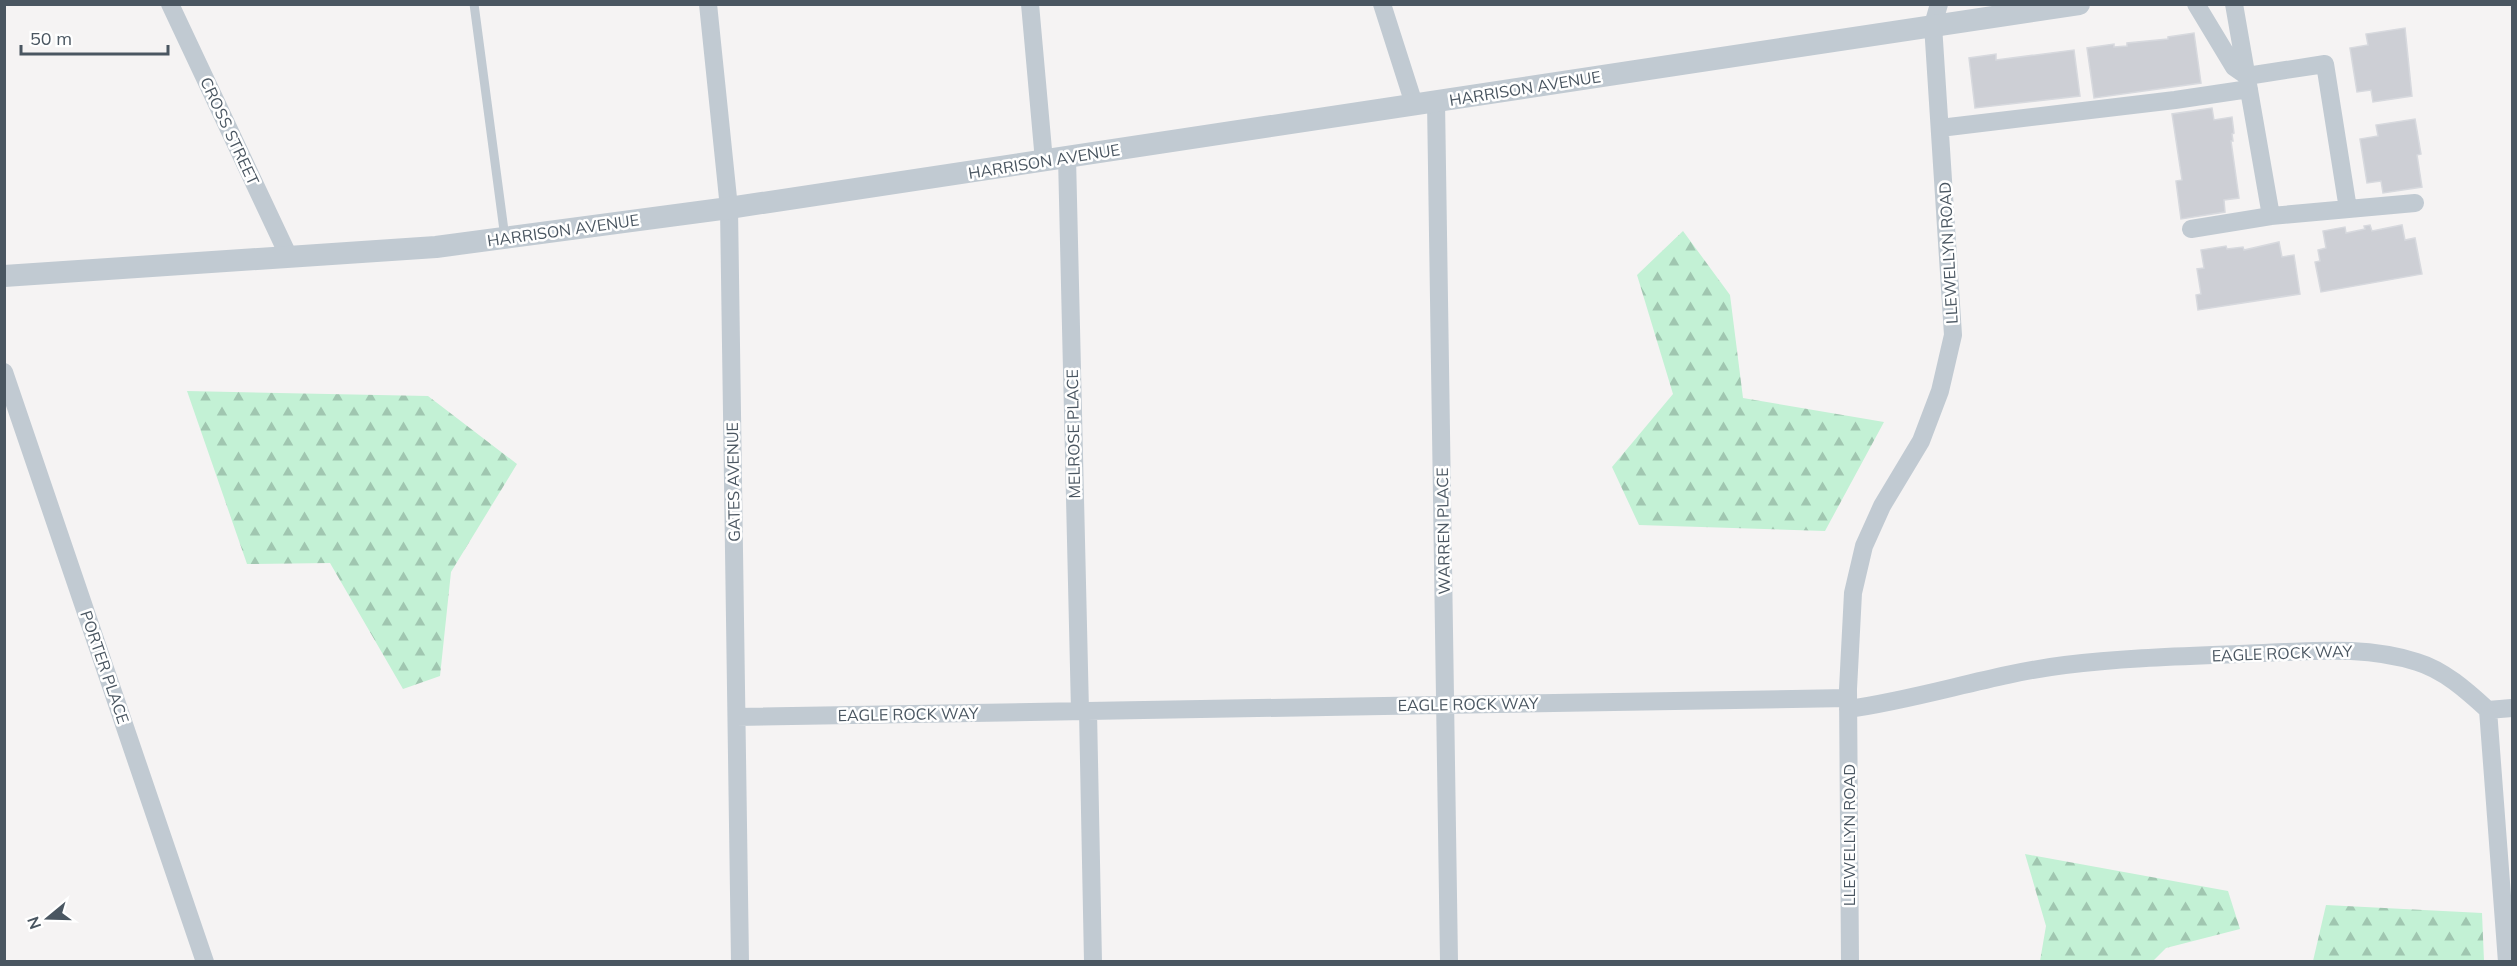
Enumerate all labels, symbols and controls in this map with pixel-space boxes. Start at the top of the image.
scale bar [21,18,168,56]
text: 50 m [30,27,72,50]
street label: HARRISON AVENUE [1448,66,1602,110]
street label: CROSS STREET [196,74,264,189]
street label: HARRISON AVENUE [967,139,1121,183]
street label: LLEWELLYN ROAD [1934,181,1962,325]
street label: HARRISON AVENUE [486,209,640,251]
street label: MELROSE PLACE [1062,369,1084,499]
street label: GATES AVENUE [722,422,744,542]
street label: WARREN PLACE [1432,467,1454,595]
street label: PORTER PLACE [76,608,134,726]
street label: EAGLE ROCK WAY [2211,641,2353,665]
street label: EAGLE ROCK WAY [1397,693,1539,715]
street label: EAGLE ROCK WAY [837,703,979,725]
street label: LLEWELLYN ROAD [1839,764,1859,906]
north arrow [18,888,78,948]
text: N [22,914,45,932]

